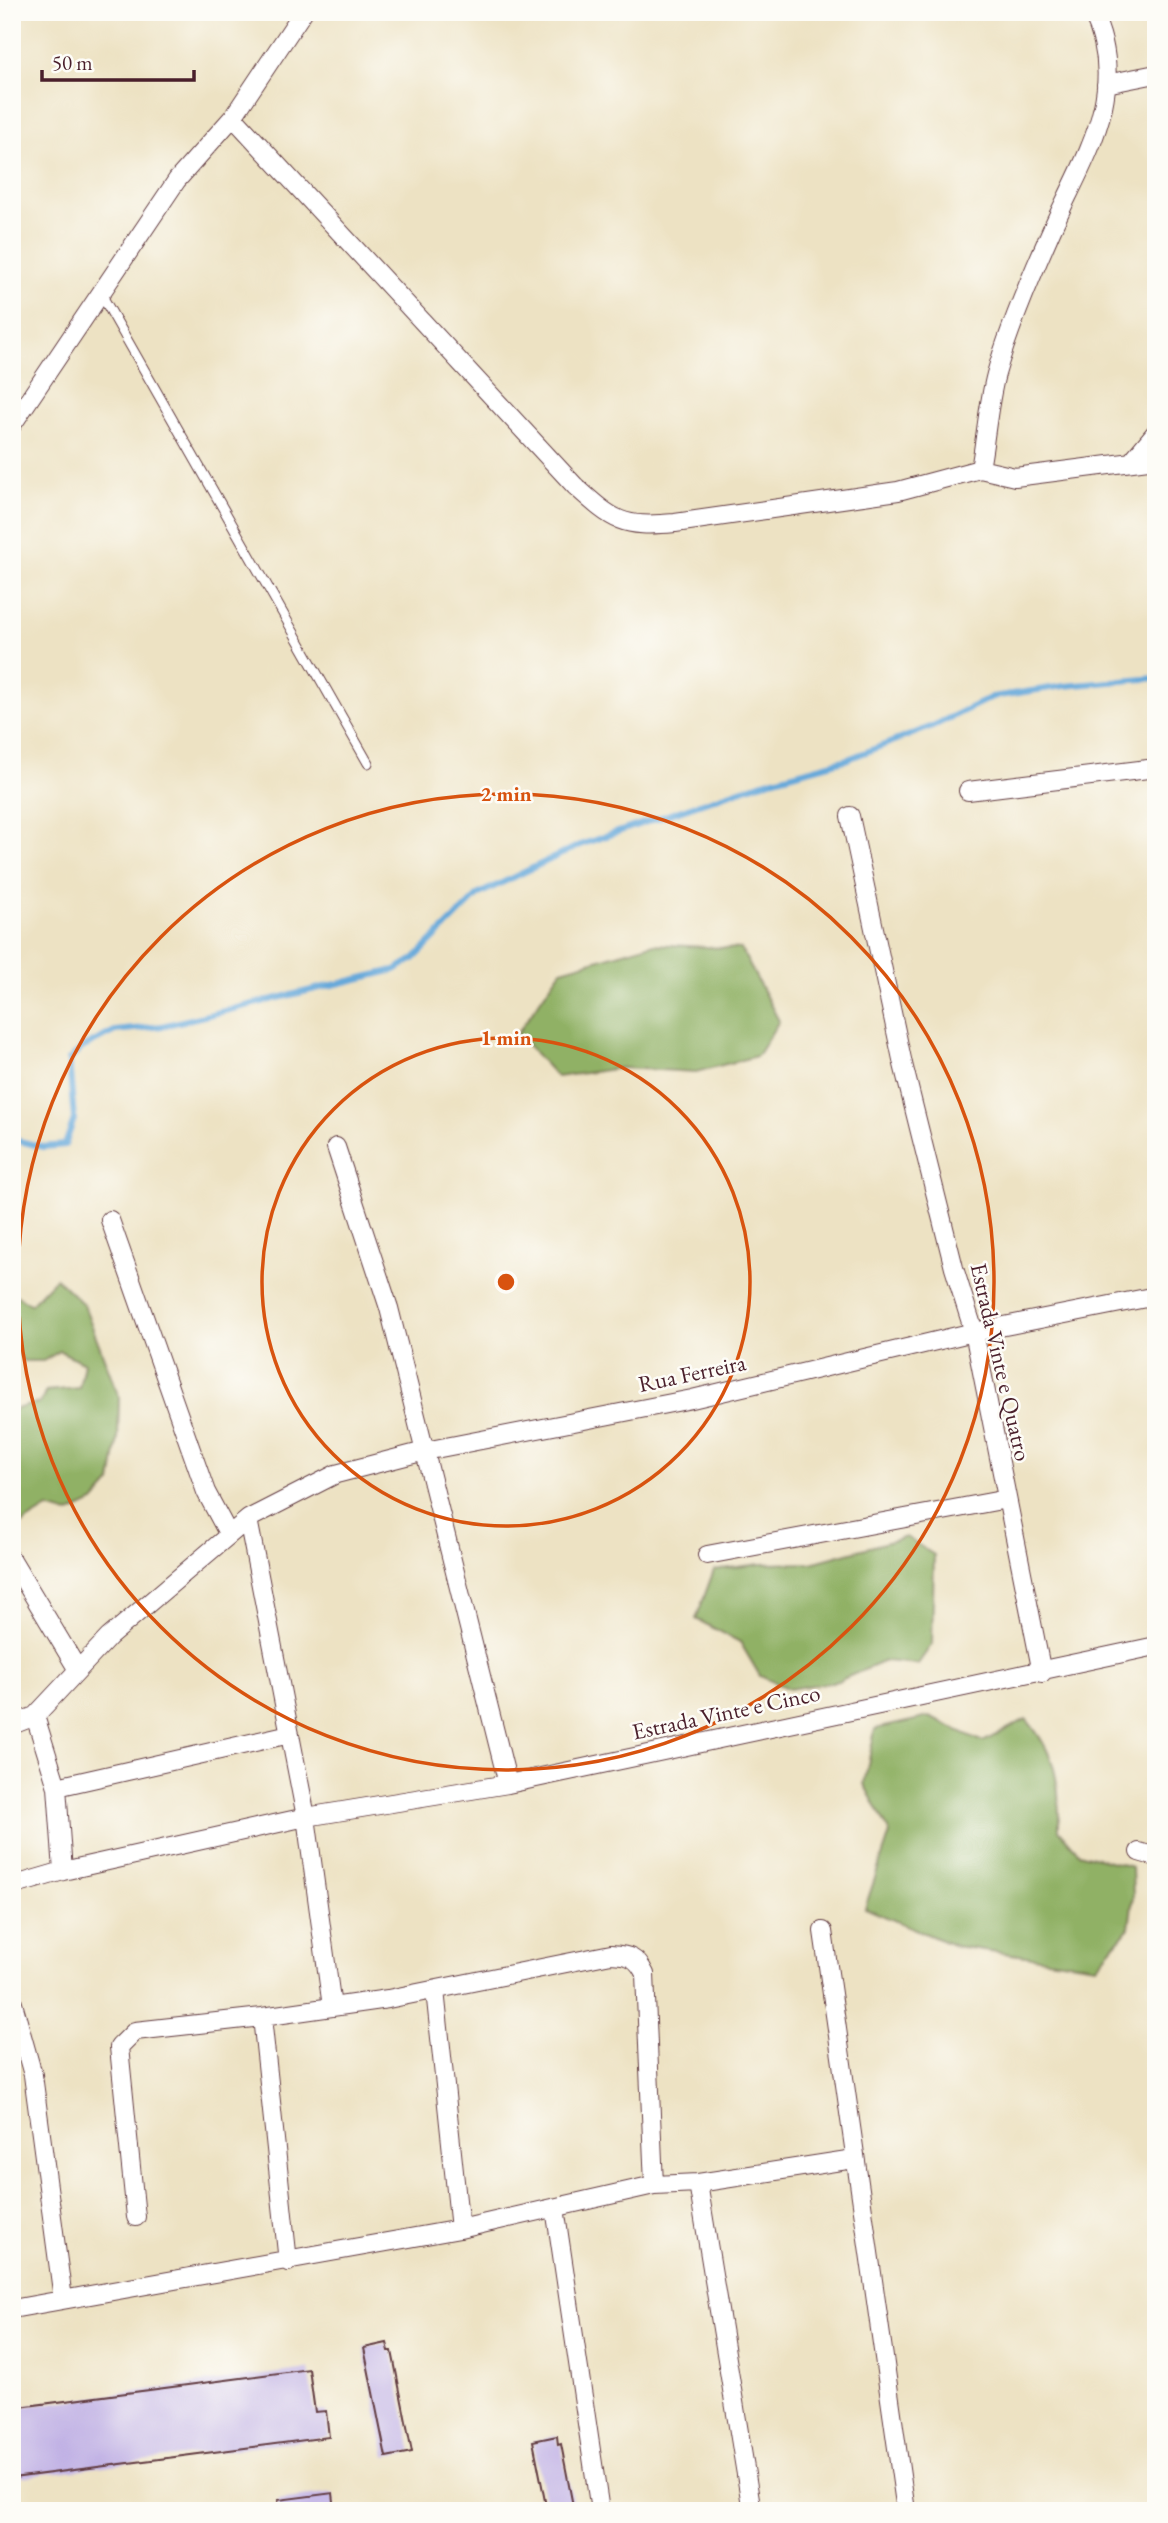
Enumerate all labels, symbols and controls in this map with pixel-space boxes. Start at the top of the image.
scale bar [42,38,194,82]
text: 50 m [52,49,93,76]
text: 2 min [480,780,532,807]
text: 1 min [480,1024,532,1051]
street label: Estrada Vinte e Quatro [964,1260,1038,1464]
centre of rings [494,1270,518,1294]
street label: Rua Ferreira [635,1347,749,1399]
street label: Estrada Vinte e Cinco [629,1677,823,1747]

